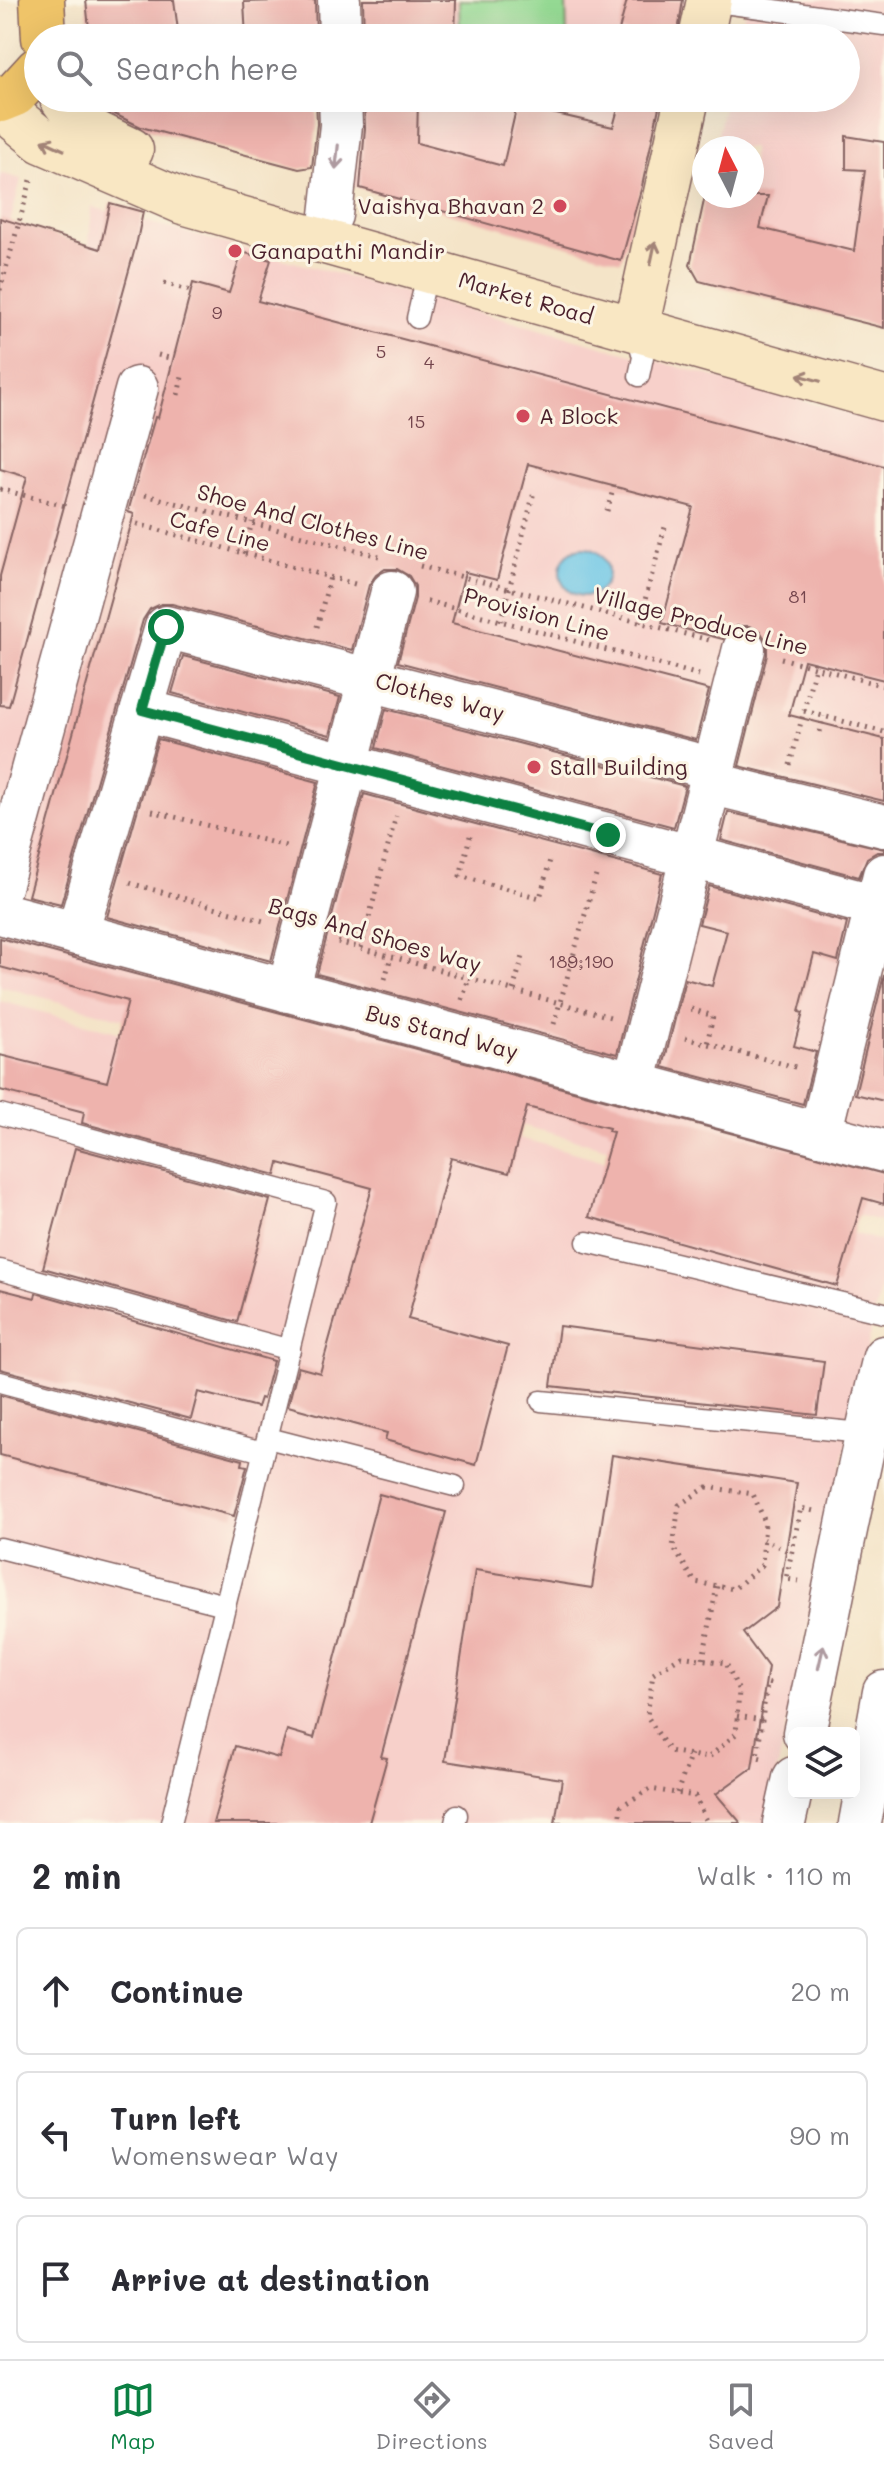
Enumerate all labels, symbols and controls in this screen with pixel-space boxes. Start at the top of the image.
search box [24,24,860,112]
icon: search [52,46,96,90]
text: Search here [116,48,299,88]
north arrow [692,136,764,208]
one-way arrow [41,137,65,152]
one-way arrow [330,143,345,170]
place label: Vaishya Bhavan 2 [357,191,544,220]
marker: Vaishya Bhavan 2 [551,197,569,215]
place label: Ganapathi Mandir [251,236,445,265]
one-way arrow [646,241,661,266]
marker: Ganapathi Mandir [226,242,244,260]
street label: Market Road [455,264,597,331]
house number: 9 [212,300,223,324]
house number: 5 [376,339,386,363]
house number: 4 [424,350,435,374]
one-way arrow [796,370,822,385]
place label: A Block [539,401,618,430]
marker: A Block [514,407,532,425]
house number: 15 [407,409,425,433]
street label: Shoe And Clothes Line [194,477,432,566]
street label: Cafe Line [167,503,274,558]
street label: Provision Line [461,580,613,647]
street label: Village Produce Line [591,580,811,661]
house number: 81 [789,584,807,608]
route start [148,609,184,645]
street label: Clothes Way [373,665,508,728]
place label: Stall Building [550,752,687,781]
marker: Stall Building [525,758,543,776]
route end [590,817,626,853]
street label: Bags And Shoes Way [265,890,485,979]
house number: 189;190 [548,949,614,973]
street label: Bus Stand Way [363,997,522,1066]
one-way arrow [814,1644,829,1670]
map controls [788,1727,860,1799]
button: layers [788,1727,860,1799]
text: 2 min [32,1853,121,1898]
text: Walk · 110 m [696,1858,852,1892]
icon: ahead [34,1969,78,2013]
text: Continue [110,1971,243,2011]
text: 20 m [790,1974,850,2008]
text: Turn left [110,2098,241,2138]
icon: left [34,2113,78,2157]
text: 90 m [790,2118,850,2152]
text: Womenswear Way [110,2138,339,2172]
icon: arrive [34,2257,78,2301]
text: Arrive at destination [110,2259,430,2299]
tab: Map [110,2378,155,2455]
tab: Directions [376,2378,488,2455]
tab: Saved [708,2378,774,2455]

